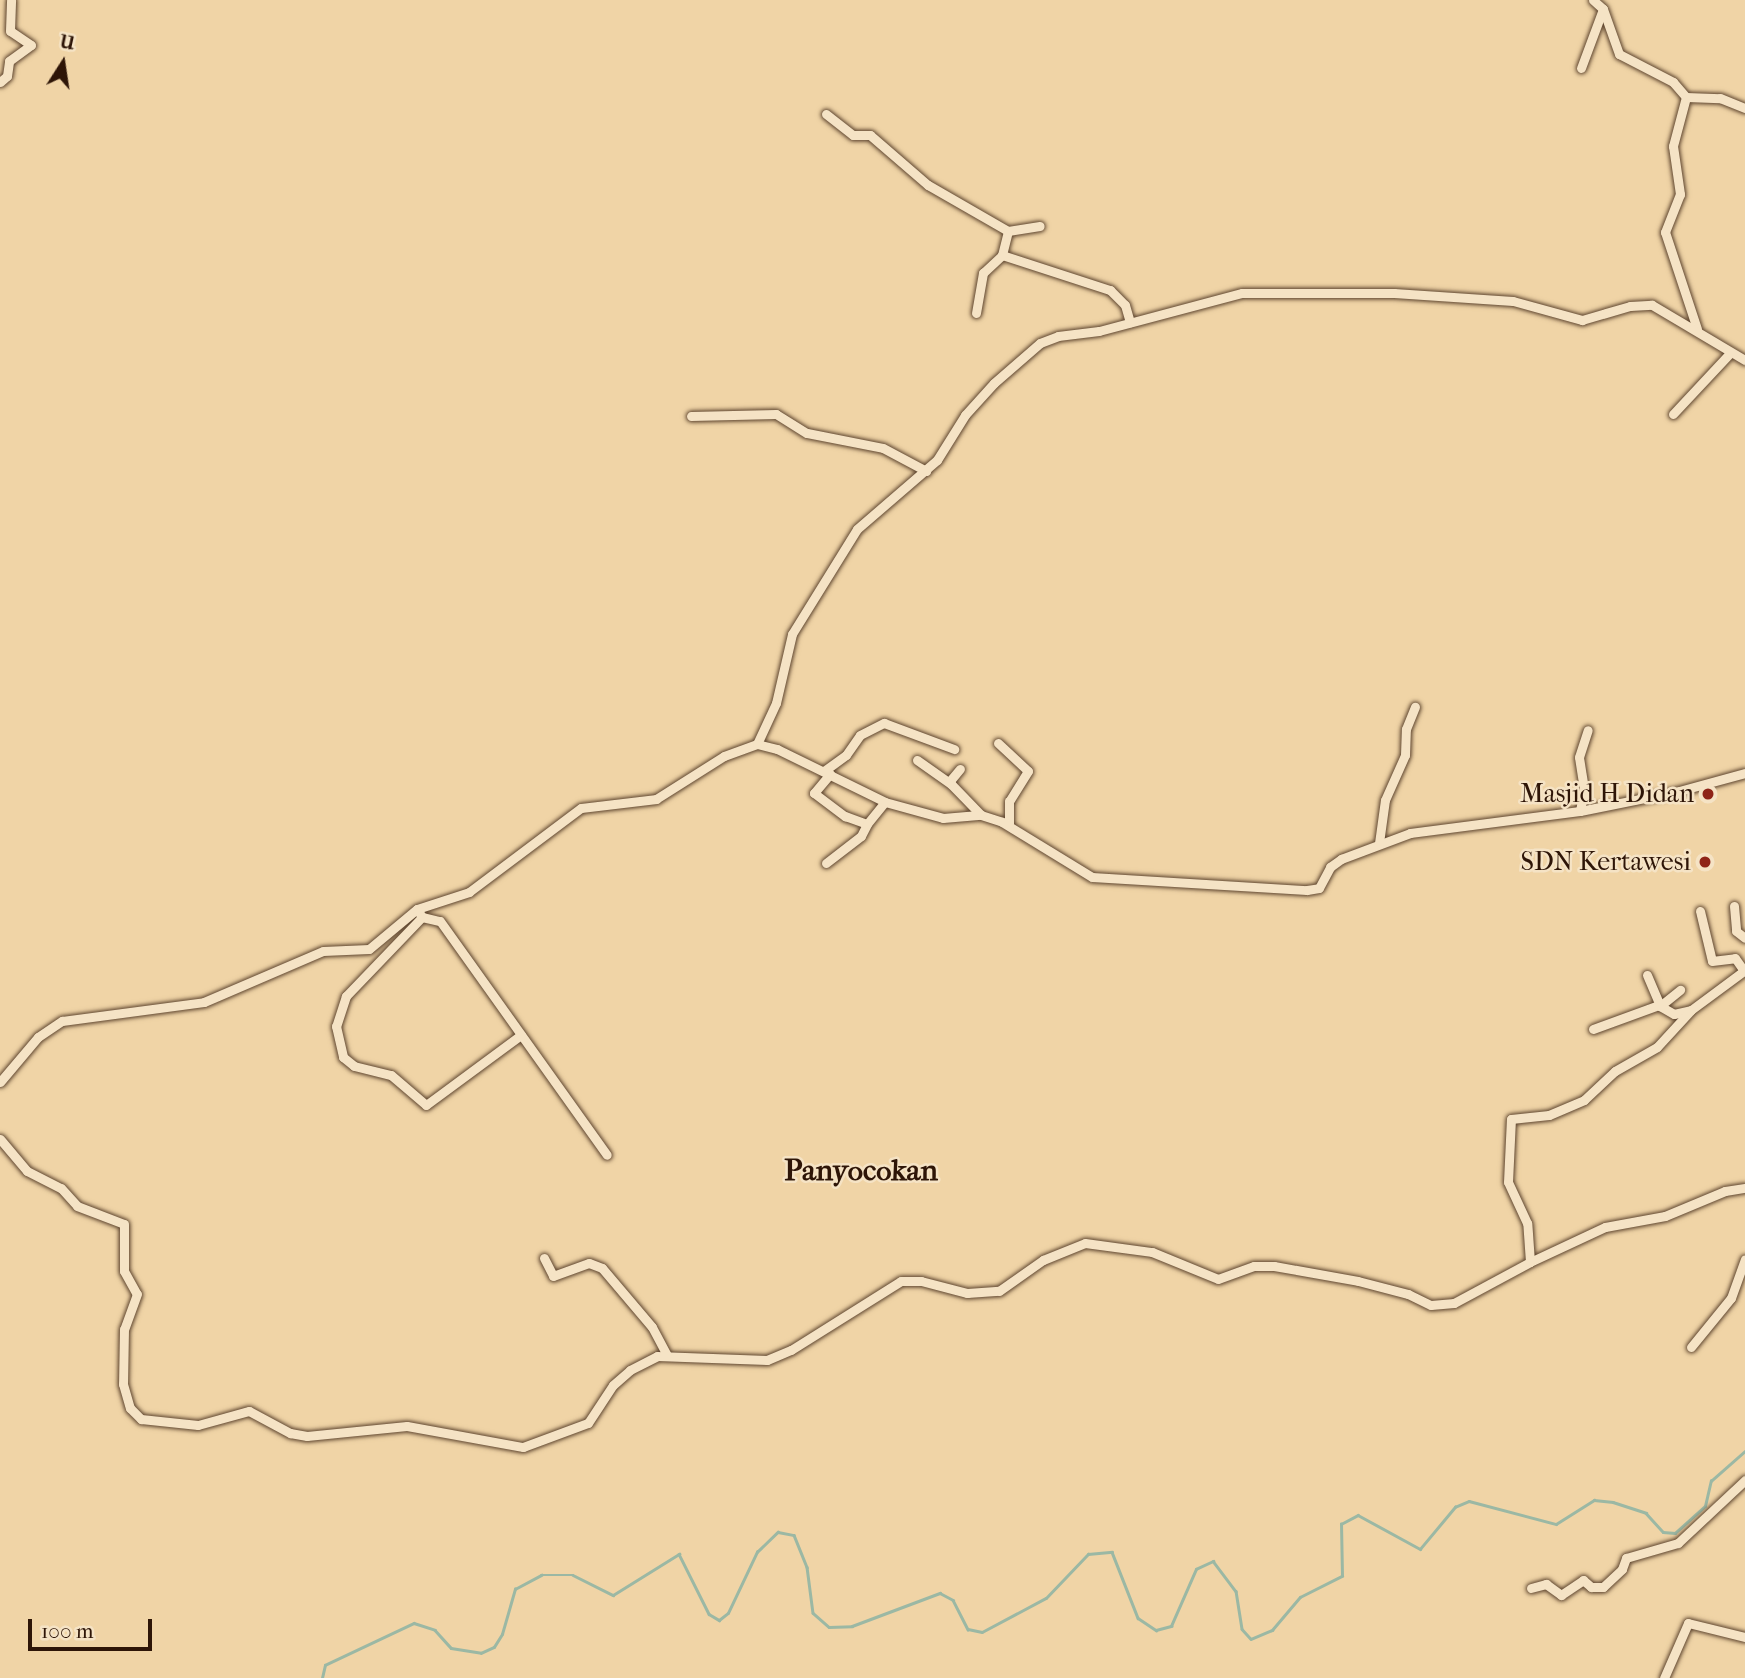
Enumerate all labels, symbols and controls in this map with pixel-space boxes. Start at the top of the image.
north arrow [28,28,98,98]
text: U [58,30,77,55]
place label: Masjid H Didan [1520,778,1694,810]
marker: Masjid H Didan [1700,786,1716,802]
place label: SDN Kertawesi [1521,846,1691,878]
marker: SDN Kertawesi [1697,854,1713,870]
district label: Panyocokan [784,1153,938,1189]
scale bar [32,1604,156,1648]
text: 100 m [41,1619,94,1643]

